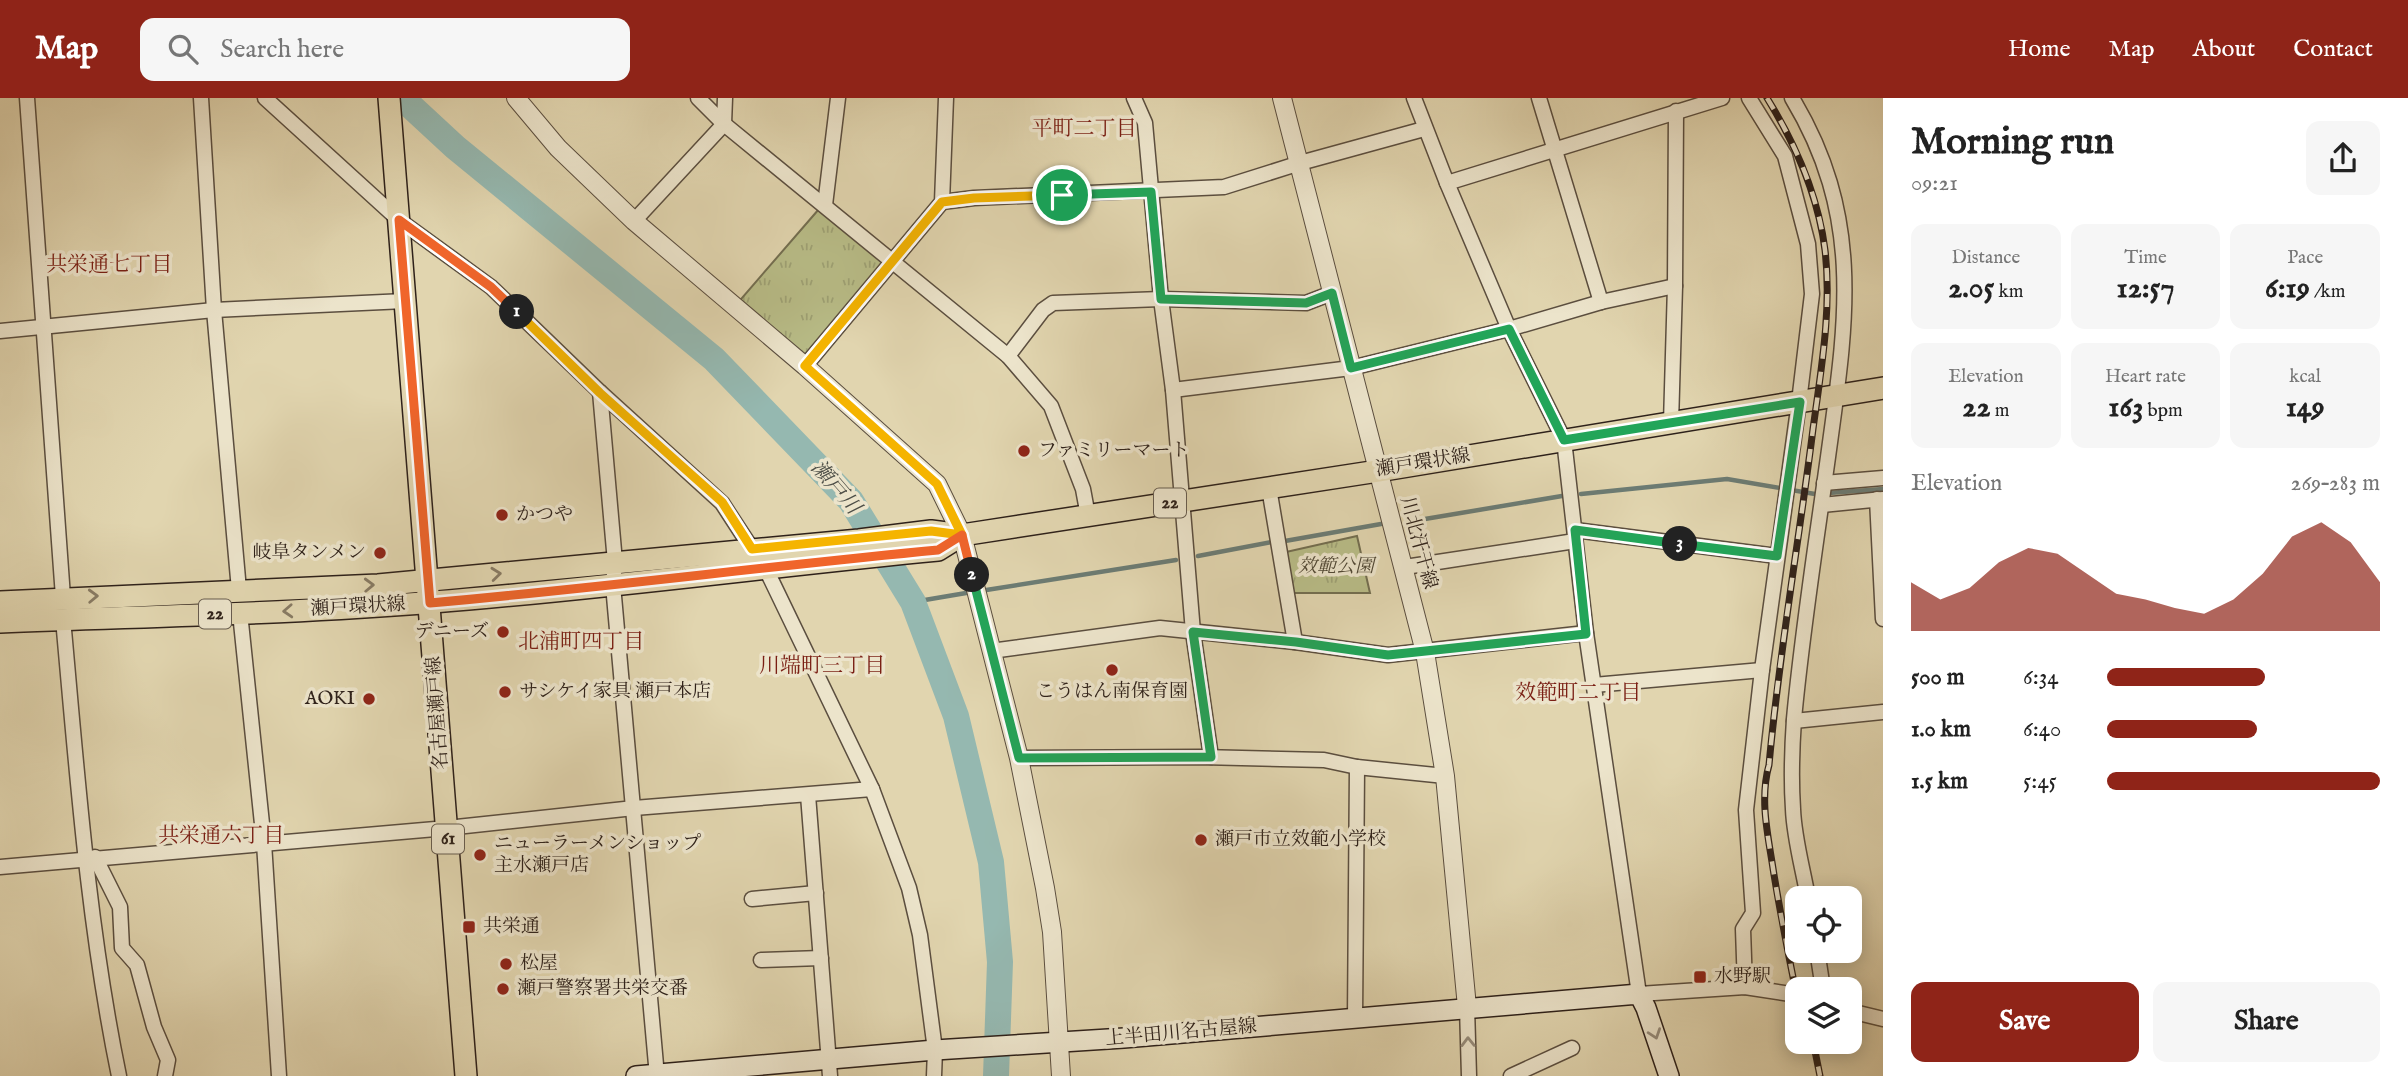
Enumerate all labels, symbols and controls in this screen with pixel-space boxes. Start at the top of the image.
search box [140,18,630,81]
text: Map [35,28,98,70]
icon: search [164,30,202,68]
text: Search here [220,33,344,66]
text: Home [2008,34,2071,65]
text: Map [2109,34,2155,65]
text: About [2193,34,2255,65]
text: Contact [2293,34,2373,65]
district label: 平町二丁目 [1032,116,1137,143]
text: Morning run [1911,119,2114,167]
button: share [2306,121,2380,195]
pin [1032,165,1092,225]
text: 09:21 [1911,169,1958,198]
icon: arrive [1043,176,1081,214]
text: Distance [1951,246,2020,270]
text: Time [2124,246,2167,270]
text: Pace [2287,246,2323,270]
district label: 共栄通七丁目 [46,252,172,279]
text: 2.05 [1948,270,1994,308]
text: 12:57 [2116,270,2175,308]
text: 6:19 [2265,270,2310,308]
text: km [1994,280,2023,304]
text: /km [2310,280,2345,304]
pin: 1 [500,294,534,330]
text: 1 [513,299,520,323]
text: Elevation [1948,365,2024,389]
text: Heart rate [2105,365,2186,389]
text: kcal [2289,365,2321,389]
text: 22 [1962,389,1990,427]
text: 163 [2108,389,2143,427]
text: 149 [2286,389,2325,427]
text: m [1990,399,2009,423]
text: bpm [2143,399,2183,423]
place label: ファミリーマート [1038,439,1190,463]
marker: ファミリーマート [1016,443,1032,459]
street label: 瀬戸環状線 [1374,444,1472,482]
water label: 瀬戸川 [804,455,867,522]
text: Elevation [1911,469,2002,498]
text: 269–283 m [2291,469,2380,498]
road number: 22 [1154,488,1186,517]
street label: 川北汗干線 [1394,494,1442,592]
place label: かつや [516,503,573,527]
marker: かつや [494,507,510,523]
pin: 3 [1662,526,1698,562]
text: 3 [1676,531,1683,555]
place label: 岐阜タンメン [253,541,366,565]
marker: 岐阜タンメン [372,545,388,561]
park label: 效範公園 [1298,555,1377,579]
pin: 2 [954,558,990,592]
text: 2 [967,562,976,586]
one-way arrow [491,567,502,582]
one-way arrow [364,578,375,593]
one-way arrow [87,589,98,604]
street label: 瀬戸環状線 [310,593,406,621]
road number: 22 [199,600,231,628]
one-way arrow [283,603,294,618]
place label: デニーズ [415,620,489,644]
marker: デニーズ [495,624,511,640]
district label: 北浦町四丁目 [518,629,644,656]
district label: 川端町三丁目 [759,653,885,680]
street label: 名古屋瀬戸線 [422,655,454,771]
marker: こうはん南保育園 [1104,662,1120,678]
text: 500 m [1911,663,1965,692]
text: 6:34 [2023,663,2059,692]
place label: サシケイ家具 瀬戸本店 [519,680,711,704]
place label: こうはん南保育園 [1036,680,1188,704]
district label: 效範町二丁目 [1515,680,1641,707]
marker: サシケイ家具 瀬戸本店 [497,684,513,700]
place label: AOKI [304,687,355,711]
marker: AOKI [361,691,377,707]
text: 1.0 km [1911,715,1971,744]
text: 6:40 [2023,715,2061,744]
text: 1.5 km [1911,767,1968,796]
text: 5:45 [2023,767,2057,796]
district label: 共栄通六丁目 [158,823,284,850]
road number: 61 [432,824,464,854]
place label: 瀬戸市立效範小学校 [1215,828,1386,852]
place label: ニューラーメンショップ 主水瀬戸店 [494,832,701,878]
marker: 瀬戸市立效範小学校 [1193,832,1209,848]
marker: ニューラーメンショップ 主水瀬戸店 [472,847,488,863]
map controls [1785,886,1862,1054]
button: locate [1785,886,1862,963]
place label: 共栄通 [483,915,540,939]
marker: 共栄通 [461,919,477,935]
place label: 松屋 [520,952,558,976]
marker: 松屋 [498,956,514,972]
place label: 水野駅 [1714,965,1771,989]
marker: 水野駅 [1692,969,1708,985]
place label: 瀬戸警察署共栄交番 [517,977,688,1001]
button: layers [1785,977,1862,1054]
marker: 瀬戸警察署共栄交番 [495,981,511,997]
button: Save [1911,982,2139,1062]
button: Share [2153,982,2380,1062]
street label: 上半田川名古屋線 [1104,1014,1258,1052]
one-way arrow [1647,1028,1661,1040]
one-way arrow [1460,1036,1475,1047]

